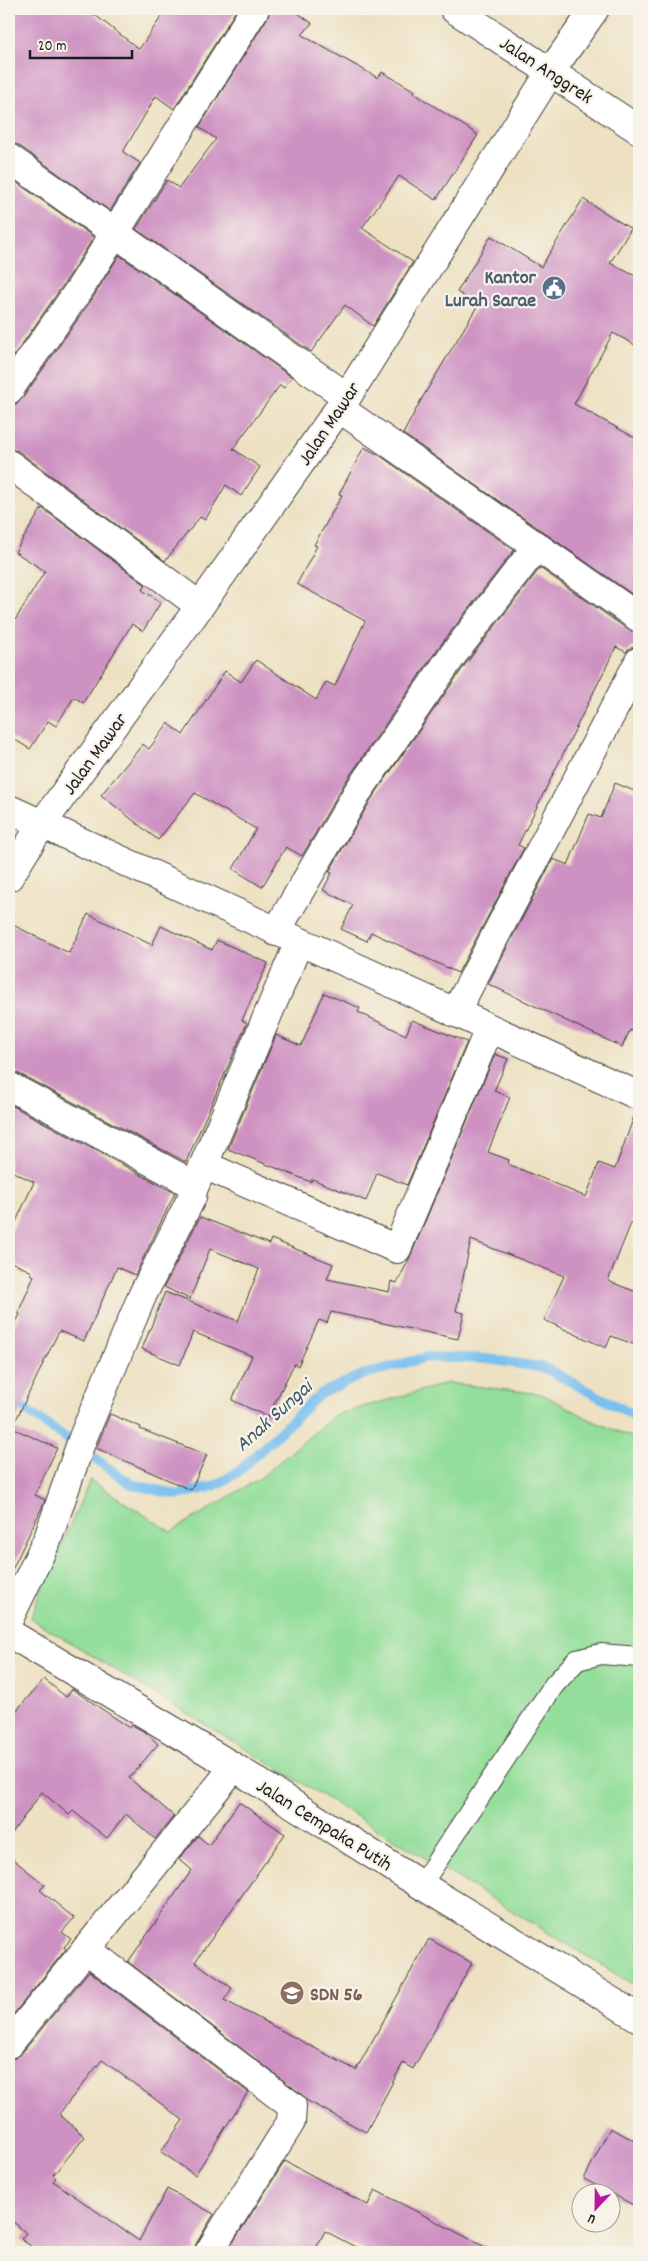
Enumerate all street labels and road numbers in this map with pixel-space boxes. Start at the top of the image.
street label: Jalan Anggrek [493,31,598,112]
street label: Jalan Mawar [292,377,369,472]
street label: Jalan Mawar [57,707,136,802]
street label: Jalan Cempaka Putih [250,1773,397,1880]

